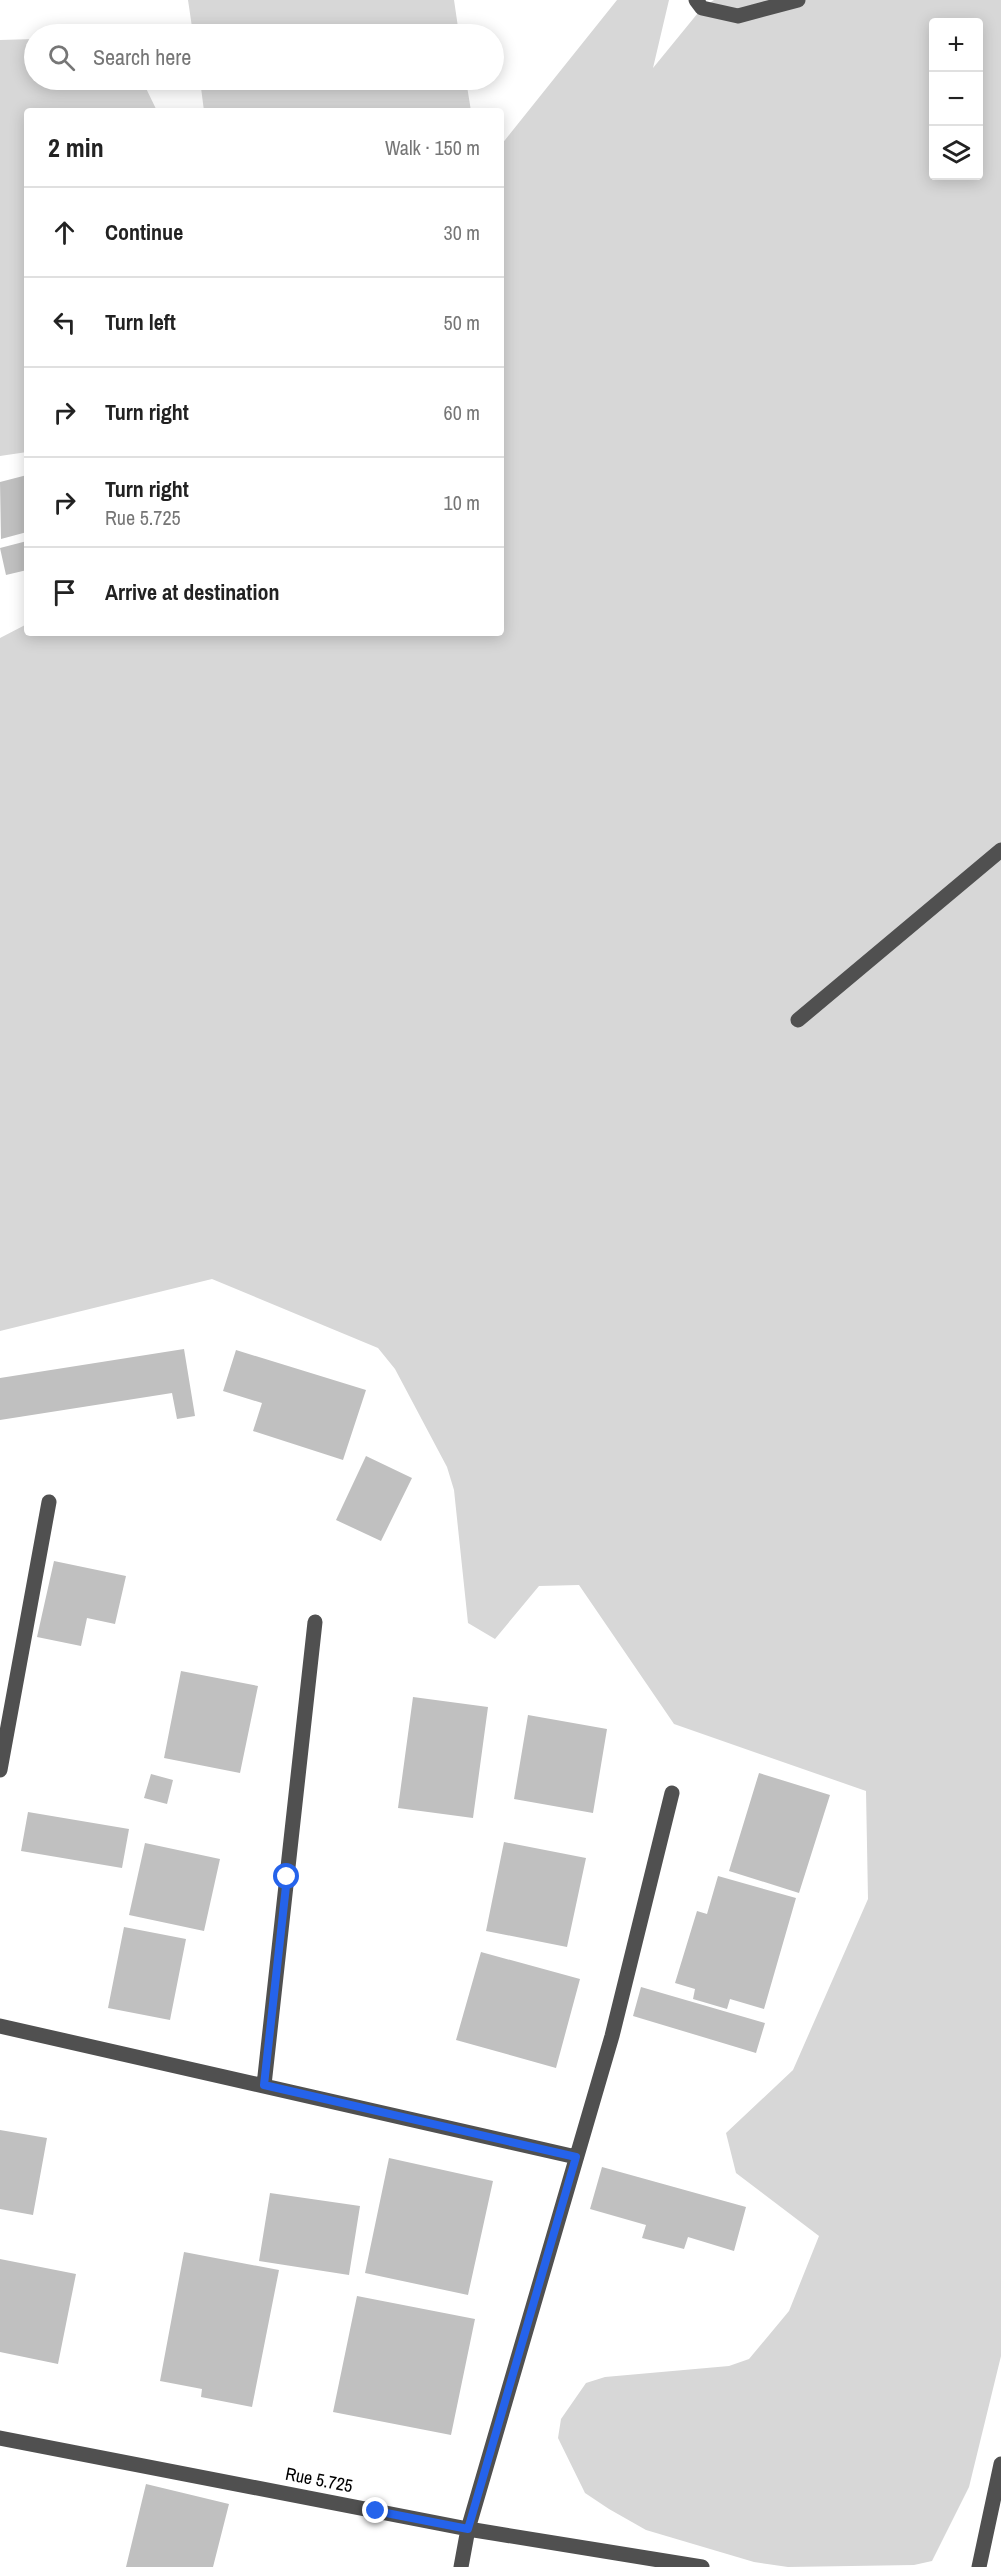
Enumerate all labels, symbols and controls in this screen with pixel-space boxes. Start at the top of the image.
map controls [929,18,983,180]
button: + [929,18,983,72]
search box [24,24,504,90]
icon: search [45,41,78,74]
text: Search here [93,42,191,72]
button: − [929,72,983,126]
button: layers [929,126,983,180]
text: 2 min [48,130,104,165]
text: Walk · 150 m [385,134,480,161]
icon: ahead [48,216,81,249]
text: Continue [105,217,183,247]
text: 30 m [444,219,480,246]
icon: left [48,306,81,339]
text: Turn left [105,307,176,337]
text: 50 m [444,309,480,336]
icon: right [48,396,81,429]
text: Turn right [105,397,189,427]
text: 60 m [444,399,480,426]
text: Turn right [105,474,189,504]
icon: right [48,486,81,519]
text: 10 m [444,489,480,516]
text: Rue 5.725 [105,504,181,531]
icon: arrive [48,576,81,609]
text: Arrive at destination [105,577,279,607]
route start [273,1863,299,1889]
street label: Rue 5.725 [283,2461,355,2498]
route end [362,2497,388,2523]

